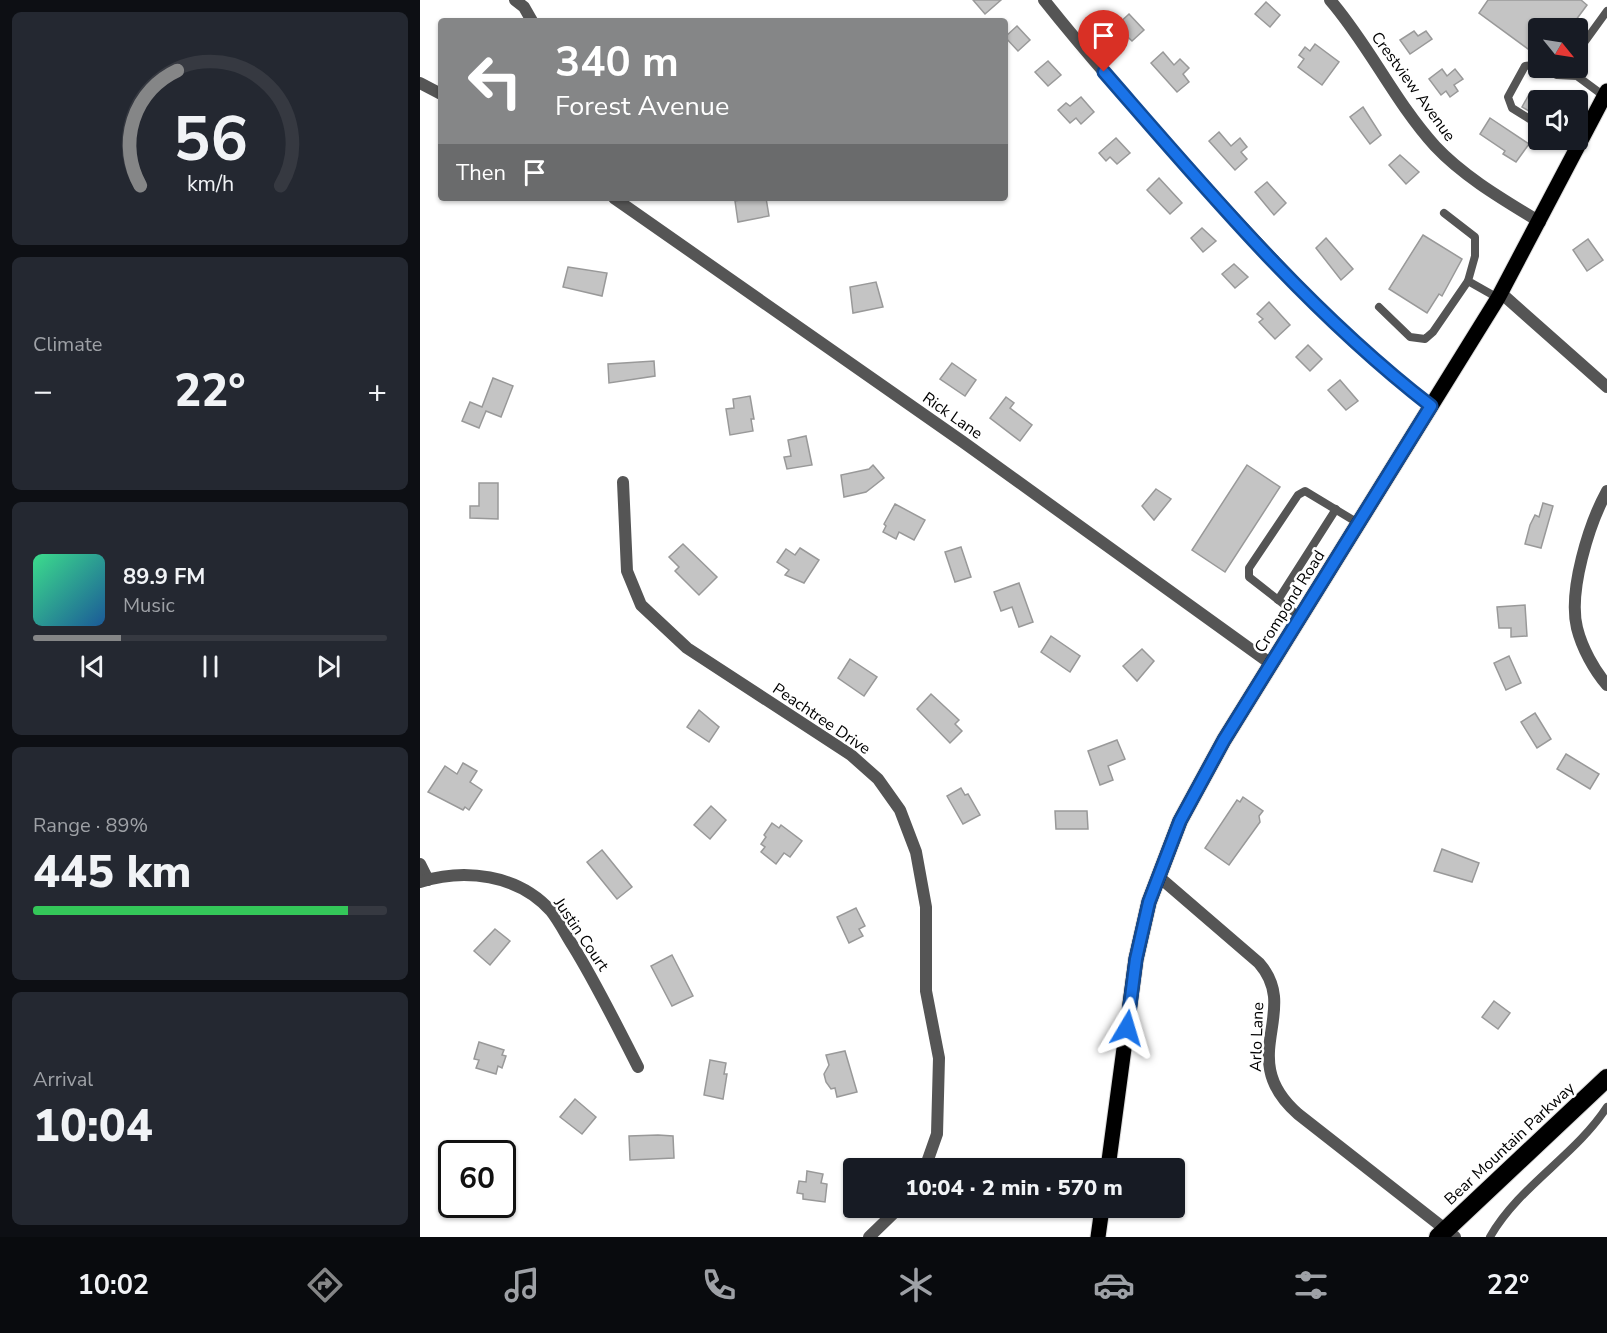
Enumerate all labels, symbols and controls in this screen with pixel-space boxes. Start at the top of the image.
pin [1078,10,1129,72]
north arrow [1528,18,1588,78]
map controls [1528,18,1588,150]
icon: arrive [1087,19,1120,52]
street label: Crestview Avenue [1366,27,1460,146]
text: 340 m [555,34,679,91]
icon: left [456,42,534,120]
text: Forest Avenue [555,88,729,125]
button: sound [1528,90,1588,150]
text: 56 [173,97,247,182]
icon: arrive [518,156,551,189]
text: Then [456,158,506,188]
text: km/h [186,169,234,199]
text: Climate [33,331,102,358]
text: 22° [174,361,246,422]
text: − [33,369,53,414]
text: + [367,369,387,414]
street label: Rick Lane [918,387,987,445]
street label: Crompond Road [1250,546,1330,657]
text: 89.9 FM [123,562,205,592]
text: Music [123,592,175,619]
icon: previous [76,650,109,683]
icon: pause [194,650,227,683]
icon: next [312,650,345,683]
street label: Peachtree Drive [768,678,875,760]
text: Range · 89% [33,812,148,839]
text: 445 km [33,842,192,903]
street label: Justin Court [548,893,614,976]
position arrow [1095,996,1159,1060]
street label: Arlo Lane [1245,1002,1269,1072]
text: Arrival [33,1066,93,1093]
street label: Bear Mountain Parkway [1440,1077,1580,1210]
text: 10:04 [33,1096,153,1157]
speed limit sign: 60 [438,1140,516,1218]
text: 10:04 · 2 min · 570 m [905,1173,1123,1203]
icon: directions [304,1264,346,1306]
icon: music [501,1264,543,1306]
icon: phone [698,1264,740,1306]
icon: climate [895,1264,937,1306]
icon: car [1093,1264,1135,1306]
icon: filters [1290,1264,1332,1306]
text: 10:02 [78,1267,149,1304]
text: 22° [1487,1267,1529,1304]

